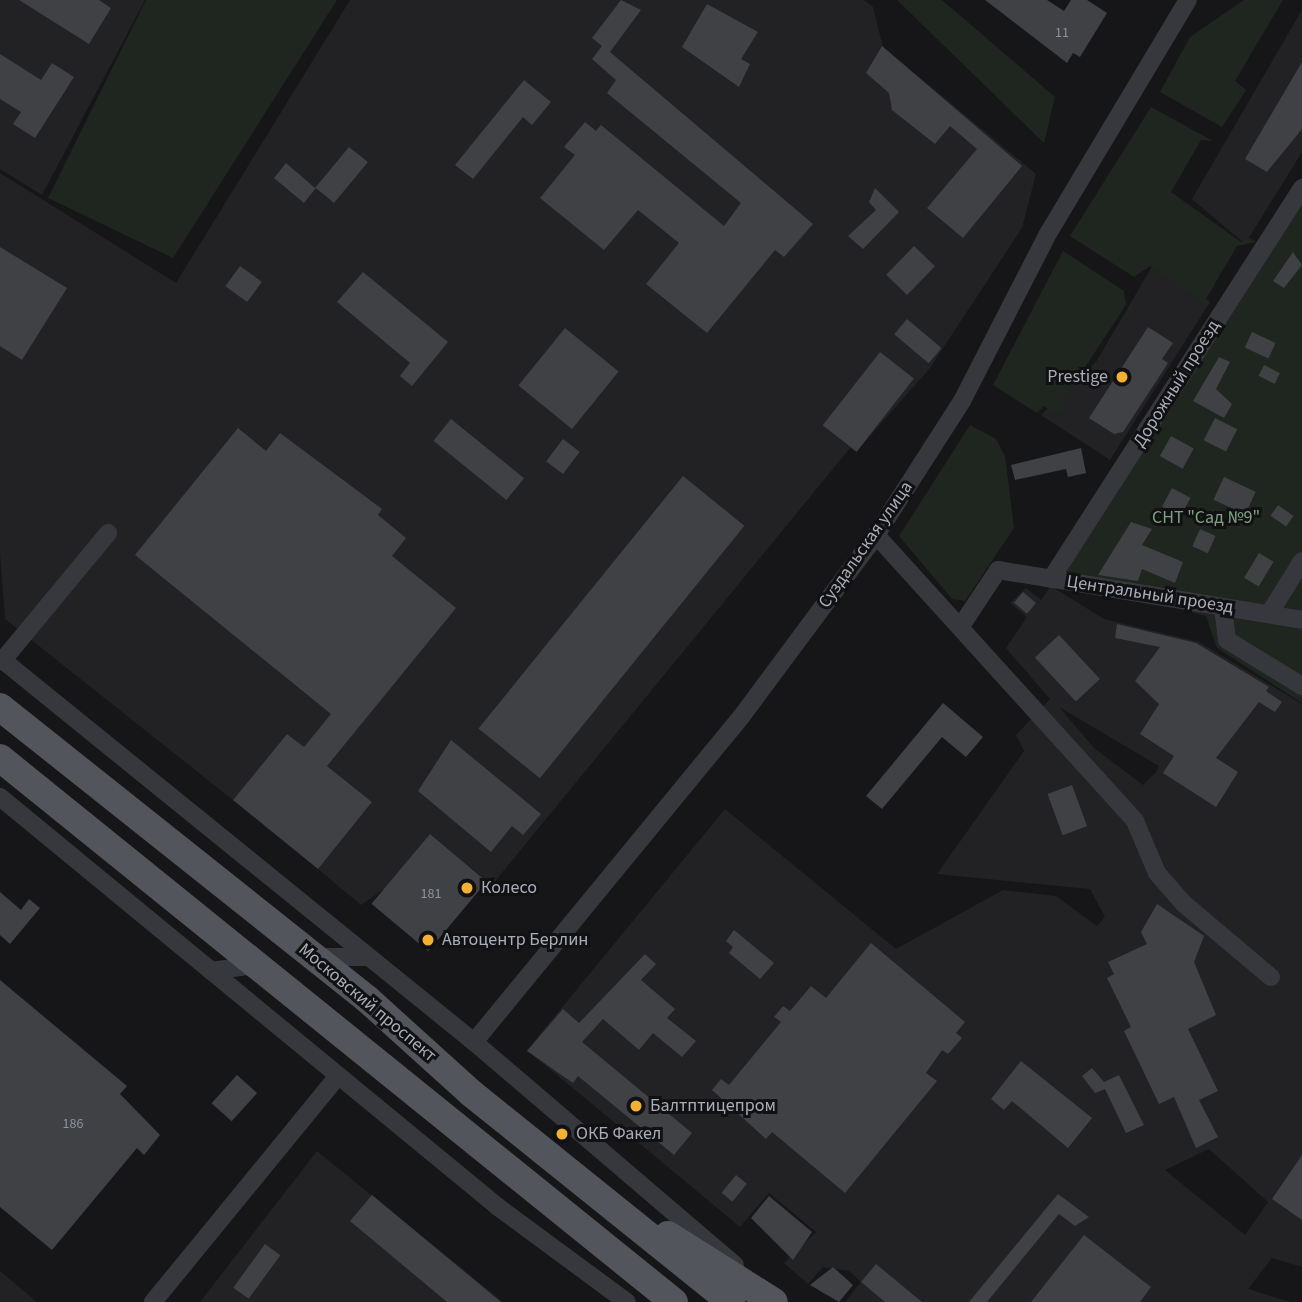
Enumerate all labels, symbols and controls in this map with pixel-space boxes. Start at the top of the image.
house number: 11 [1055,25,1069,41]
street label: Дорожный проезд [1129,316,1225,452]
place label: Prestige [1047,366,1108,388]
marker: Prestige [1114,369,1130,385]
street label: Суздальская улица [814,478,918,612]
park label: СНТ "Сад №9" [1152,507,1260,529]
street label: Центральный проезд [1065,571,1235,619]
place label: Колесо [481,877,537,899]
marker: Колесо [459,880,475,896]
house number: 181 [421,886,441,902]
place label: Автоцентр Берлин [442,929,588,951]
marker: Автоцентр Берлин [420,932,436,948]
street label: Московский проспект [294,939,440,1067]
place label: Балтптицепром [650,1095,776,1117]
marker: Балтптицепром [628,1098,644,1114]
house number: 186 [63,1116,83,1132]
place label: ОКБ Факел [576,1123,661,1145]
marker: ОКБ Факел [554,1126,570,1142]

